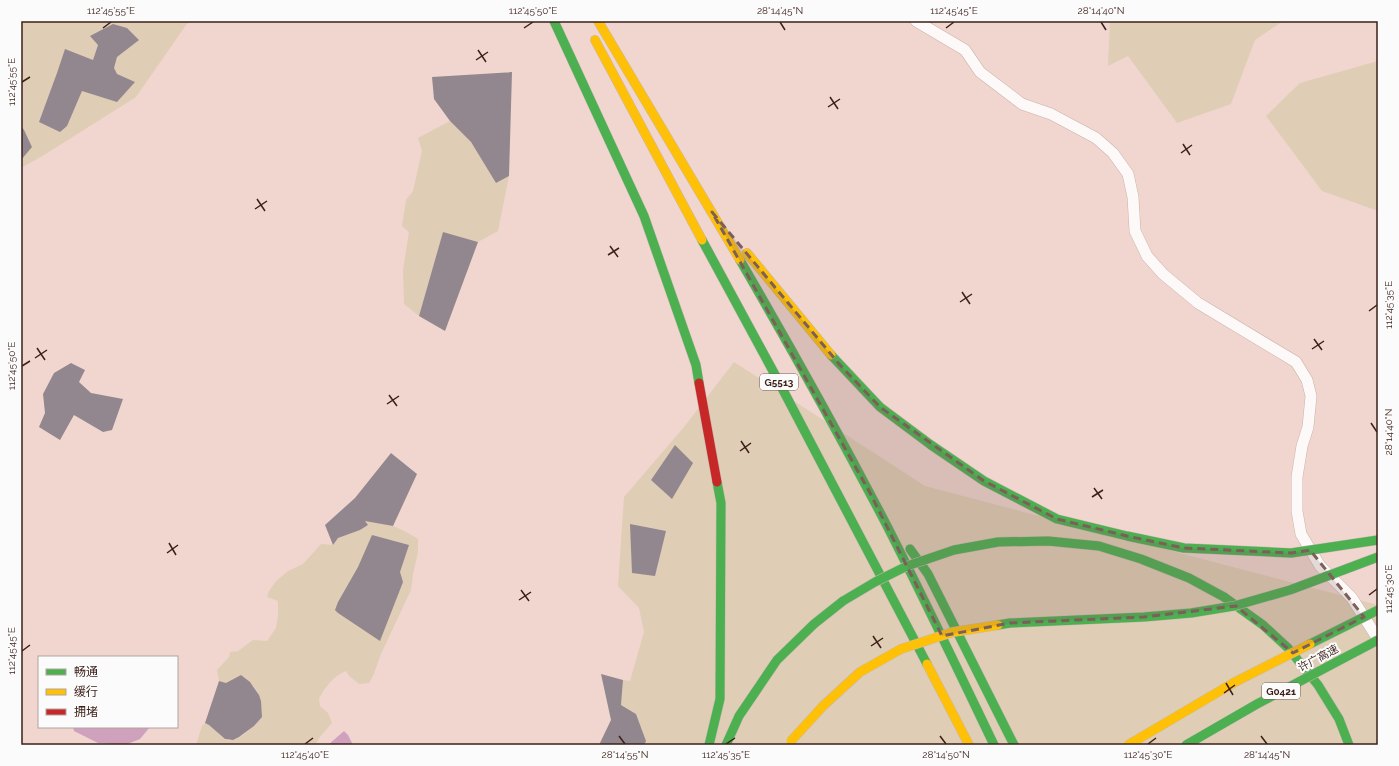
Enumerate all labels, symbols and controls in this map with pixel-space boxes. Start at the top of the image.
text: 112°45'55"E [87,5,135,16]
text: 112°45'50"E [509,5,557,16]
text: 28°14'45"N [757,5,803,16]
text: 112°45'45"E [930,5,978,16]
text: 28°14'40"N [1078,5,1124,16]
text: 112°45'55"E [6,58,17,106]
text: 112°45'35"E [1383,281,1394,329]
text: 112°45'50"E [6,342,17,390]
road number: G5513 [760,374,798,390]
text: 28°14'40"N [1383,409,1394,455]
text: 112°45'30"E [1383,565,1394,613]
text: 112°45'45"E [6,627,17,675]
street label: 许广高速 [1296,642,1341,675]
legend [38,656,178,728]
text: 畅通 [74,665,98,679]
road number: G0421 [1262,683,1300,699]
text: 缓行 [74,685,98,699]
text: 拥堵 [74,705,98,719]
text: 112°45'40"E [281,749,329,760]
text: 28°14'55"N [602,749,648,760]
text: 112°45'35"E [702,749,750,760]
text: 28°14'50"N [922,749,970,760]
text: 112°45'30"E [1124,749,1172,760]
text: 28°14'45"N [1244,749,1290,760]

